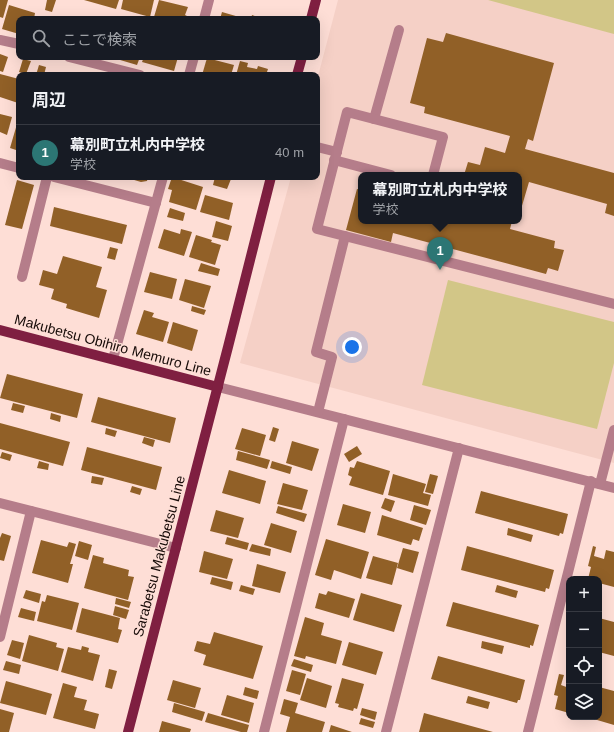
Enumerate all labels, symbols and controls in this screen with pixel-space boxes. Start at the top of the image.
search box [16,16,320,60]
icon: search [30,27,52,49]
text: ここで検索 [62,31,137,48]
text: 周辺 [32,91,66,110]
text: 幕別町立札内中学校 [70,136,205,153]
text: 1 [41,145,49,160]
text: 40 m [275,145,304,160]
text: 学校 [70,157,96,172]
popup [358,172,522,224]
text: 幕別町立札内中学校 [372,181,508,198]
text: 学校 [372,202,399,217]
pin: 1 [427,237,453,270]
street label: Makubetsu Obihiro Memuro Line [13,311,213,379]
your location [342,337,362,357]
street label: Sarabetsu Makubetsu Line [130,473,188,639]
map controls [566,576,602,720]
button: + [566,576,602,612]
button: − [566,612,602,648]
button: locate [566,648,602,684]
button: layers [566,684,602,720]

